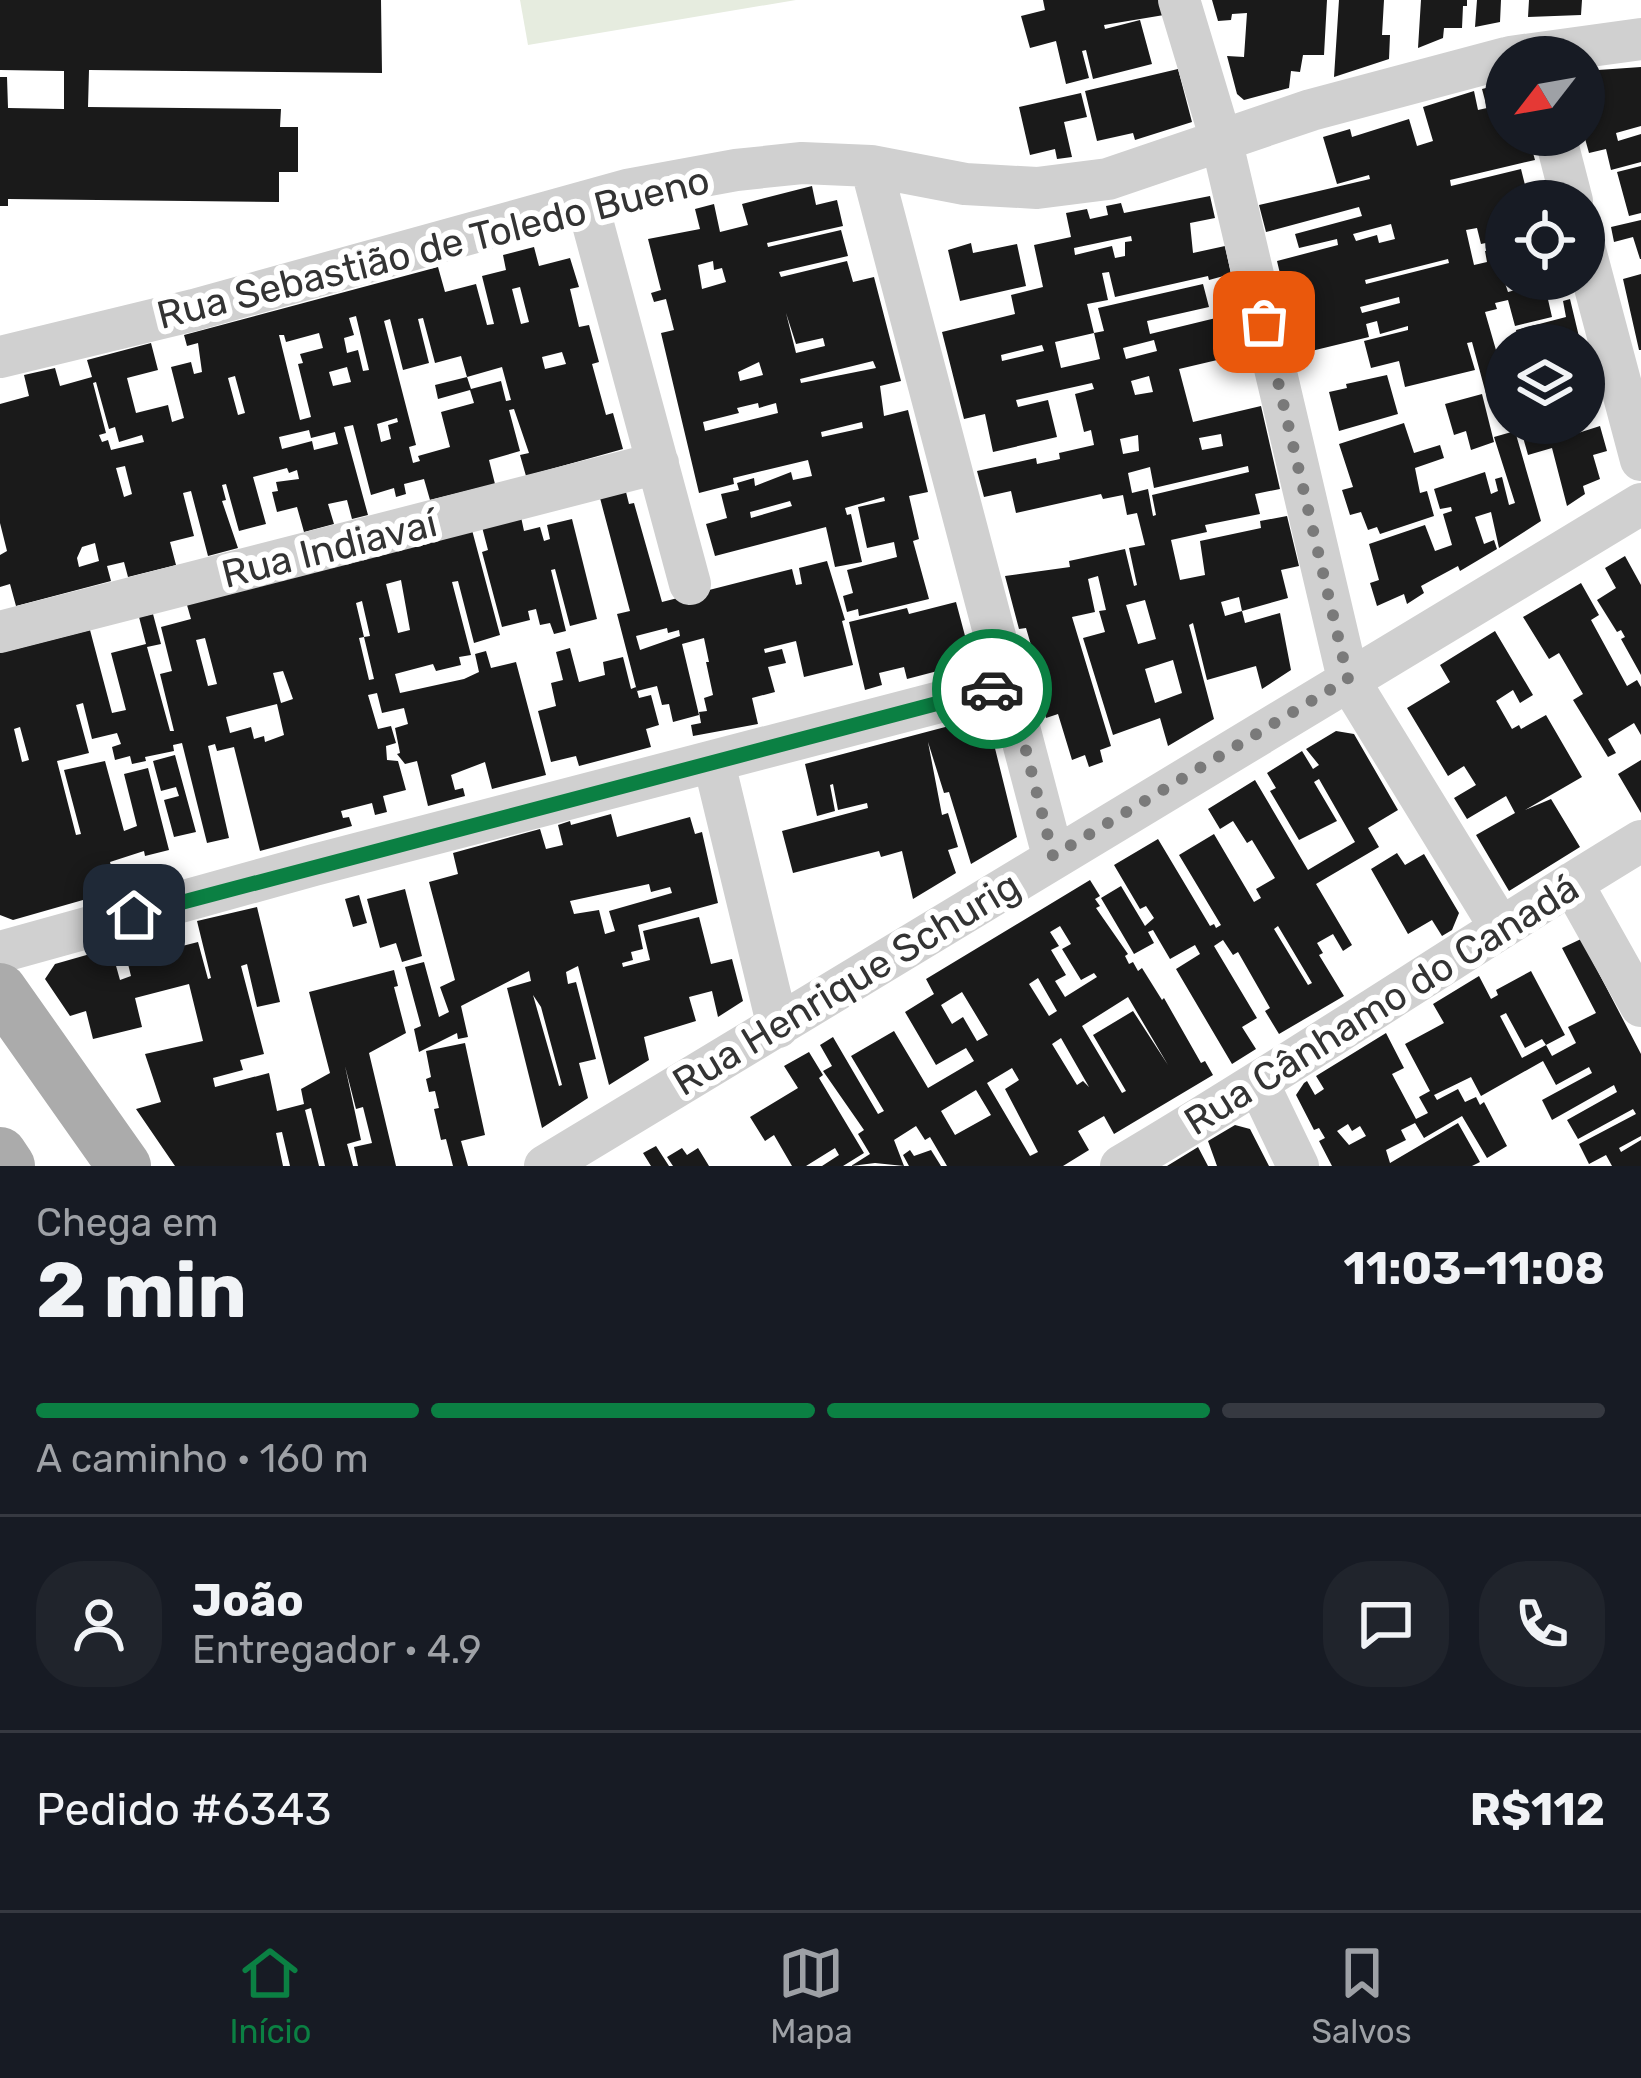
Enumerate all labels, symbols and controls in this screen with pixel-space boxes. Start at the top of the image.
north arrow [1485,36,1605,156]
map controls [1485,36,1605,444]
street label: Rua Sebastião de Toledo Bueno [152,157,714,339]
button: locate [1485,180,1605,300]
pin [1213,271,1315,373]
icon: bag [1231,289,1297,355]
button: layers [1485,324,1605,444]
street label: Rua Indiavaí [217,500,443,598]
courier [932,629,1052,749]
icon: car [959,656,1025,722]
street label: Rua Henrique Schurig [665,862,1028,1106]
pin [83,864,185,966]
street label: Rua Cânhamo do Canadá [1176,865,1587,1145]
icon: home [101,882,167,948]
text: Chega em [36,1200,218,1246]
text: 11:03–11:08 [1344,1242,1605,1295]
text: 2 min [36,1244,247,1337]
text: A caminho · 160 m [36,1436,369,1482]
button: person [36,1561,162,1687]
button: chat [1323,1561,1449,1687]
button: phone [1479,1561,1605,1687]
text: João [192,1574,304,1627]
text: Entregador · 4.9 [192,1627,482,1673]
text: Pedido #6343 [36,1783,332,1836]
text: R$112 [1470,1783,1605,1836]
tab: Início [229,1940,312,2051]
tab: Mapa [770,1940,853,2051]
tab: Salvos [1311,1940,1412,2051]

